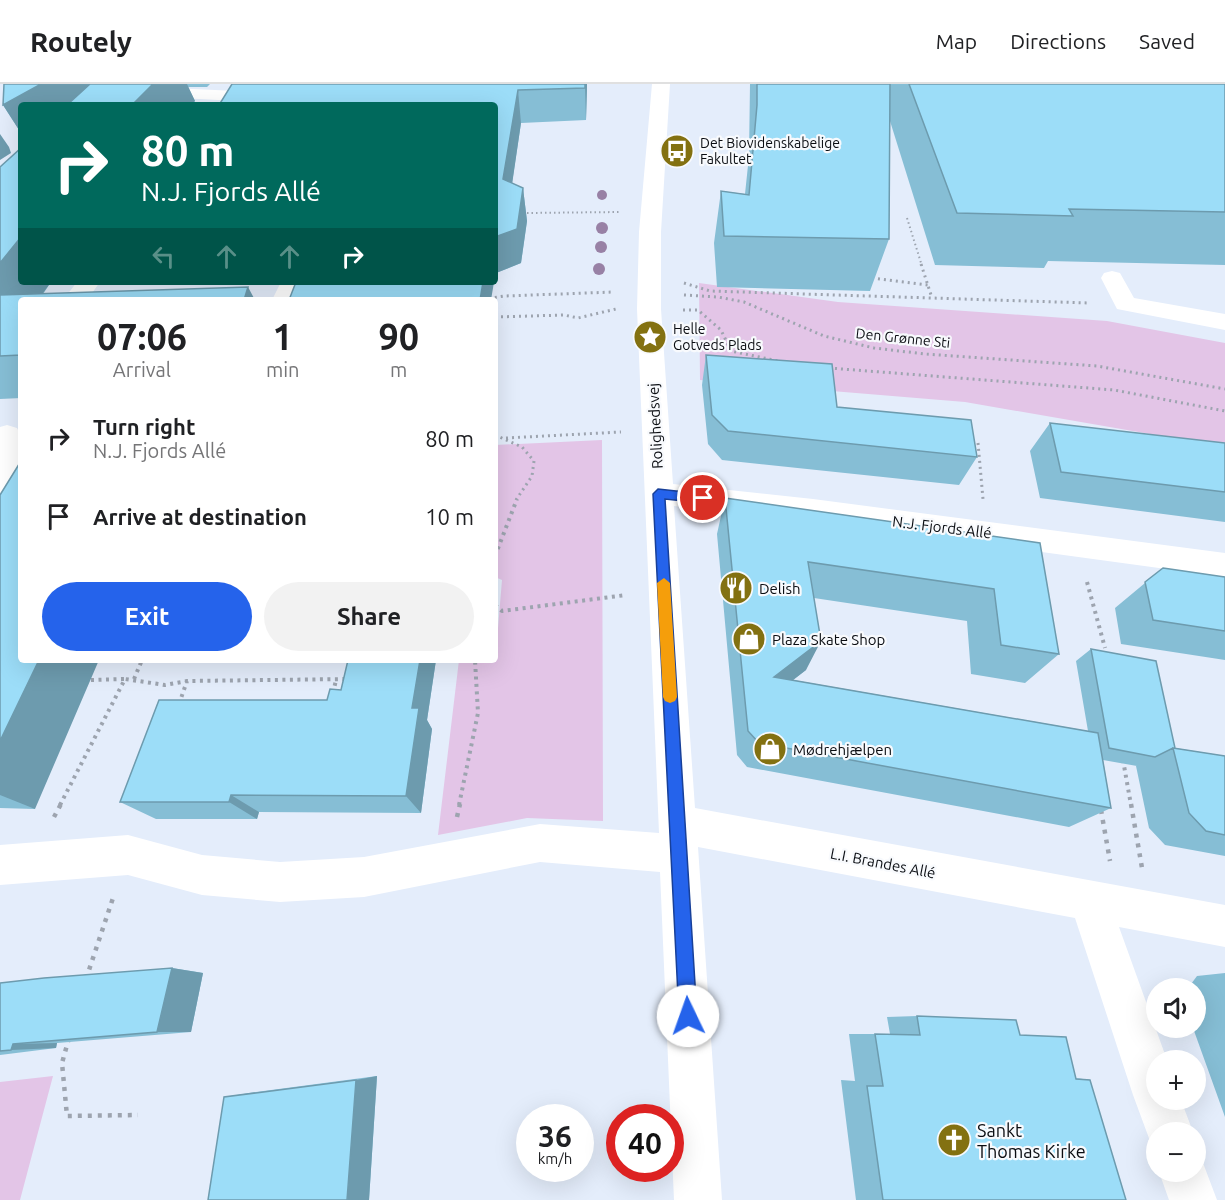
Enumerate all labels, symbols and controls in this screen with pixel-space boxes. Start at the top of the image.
text: Routely [30,26,132,57]
text: Map [936,29,977,53]
text: Directions [1010,29,1106,53]
text: Saved [1139,29,1195,53]
icon: right [42,126,120,204]
text: 80 m [141,127,235,174]
bus stop icon: Det Biovidenskabelige Fakultet [659,133,695,169]
place label: Det Biovidenskabelige Fakultet [700,135,840,167]
text: N.J. Fjords Allé [141,176,321,206]
icon: left [147,240,180,273]
icon: ahead [210,240,243,273]
icon: ahead [273,240,306,273]
icon: right [336,240,369,273]
text: 07:06 [97,316,187,357]
text: 1 [273,316,293,357]
text: 90 [378,316,419,357]
place icon: Helle Gotveds Plads [632,319,668,355]
place label: Helle Gotveds Plads [673,321,762,353]
street label: Den Grønne Sti [855,325,951,351]
text: Arrival [113,358,171,381]
text: min [266,358,300,381]
text: m [390,358,407,381]
street label: Rolighedsvej [644,383,666,469]
text: Turn right [93,414,195,439]
icon: right [42,422,75,455]
text: 80 m [425,426,474,451]
text: N.J. Fjords Allé [93,439,226,462]
pin [677,472,728,523]
icon: arrive [686,481,719,514]
icon: arrive [42,500,75,533]
text: Arrive at destination [93,504,307,529]
text: 10 m [425,504,474,529]
street label: N.J. Fjords Allé [891,512,993,542]
restaurant icon: Delish [718,570,754,606]
place label: Delish [759,580,801,597]
button: Exit [42,582,252,651]
button: Share [264,582,474,651]
shop icon: Plaza Skate Shop [731,621,767,657]
place label: Plaza Skate Shop [772,631,885,648]
shop icon: Mødrehjælpen [752,731,788,767]
place label: Mødrehjælpen [793,741,892,758]
street label: L.I. Brandes Allé [829,844,937,882]
map controls [1146,978,1206,1182]
button: sound [1146,978,1206,1038]
position arrow [656,984,720,1048]
button: + [1146,1050,1206,1110]
speed limit sign: 40 [606,1104,684,1182]
text: 36 [538,1119,572,1153]
place label: Sankt Thomas Kirke [977,1120,1086,1161]
church icon: Sankt Thomas Kirke [936,1122,972,1158]
button: − [1146,1122,1206,1182]
text: km/h [538,1150,572,1167]

